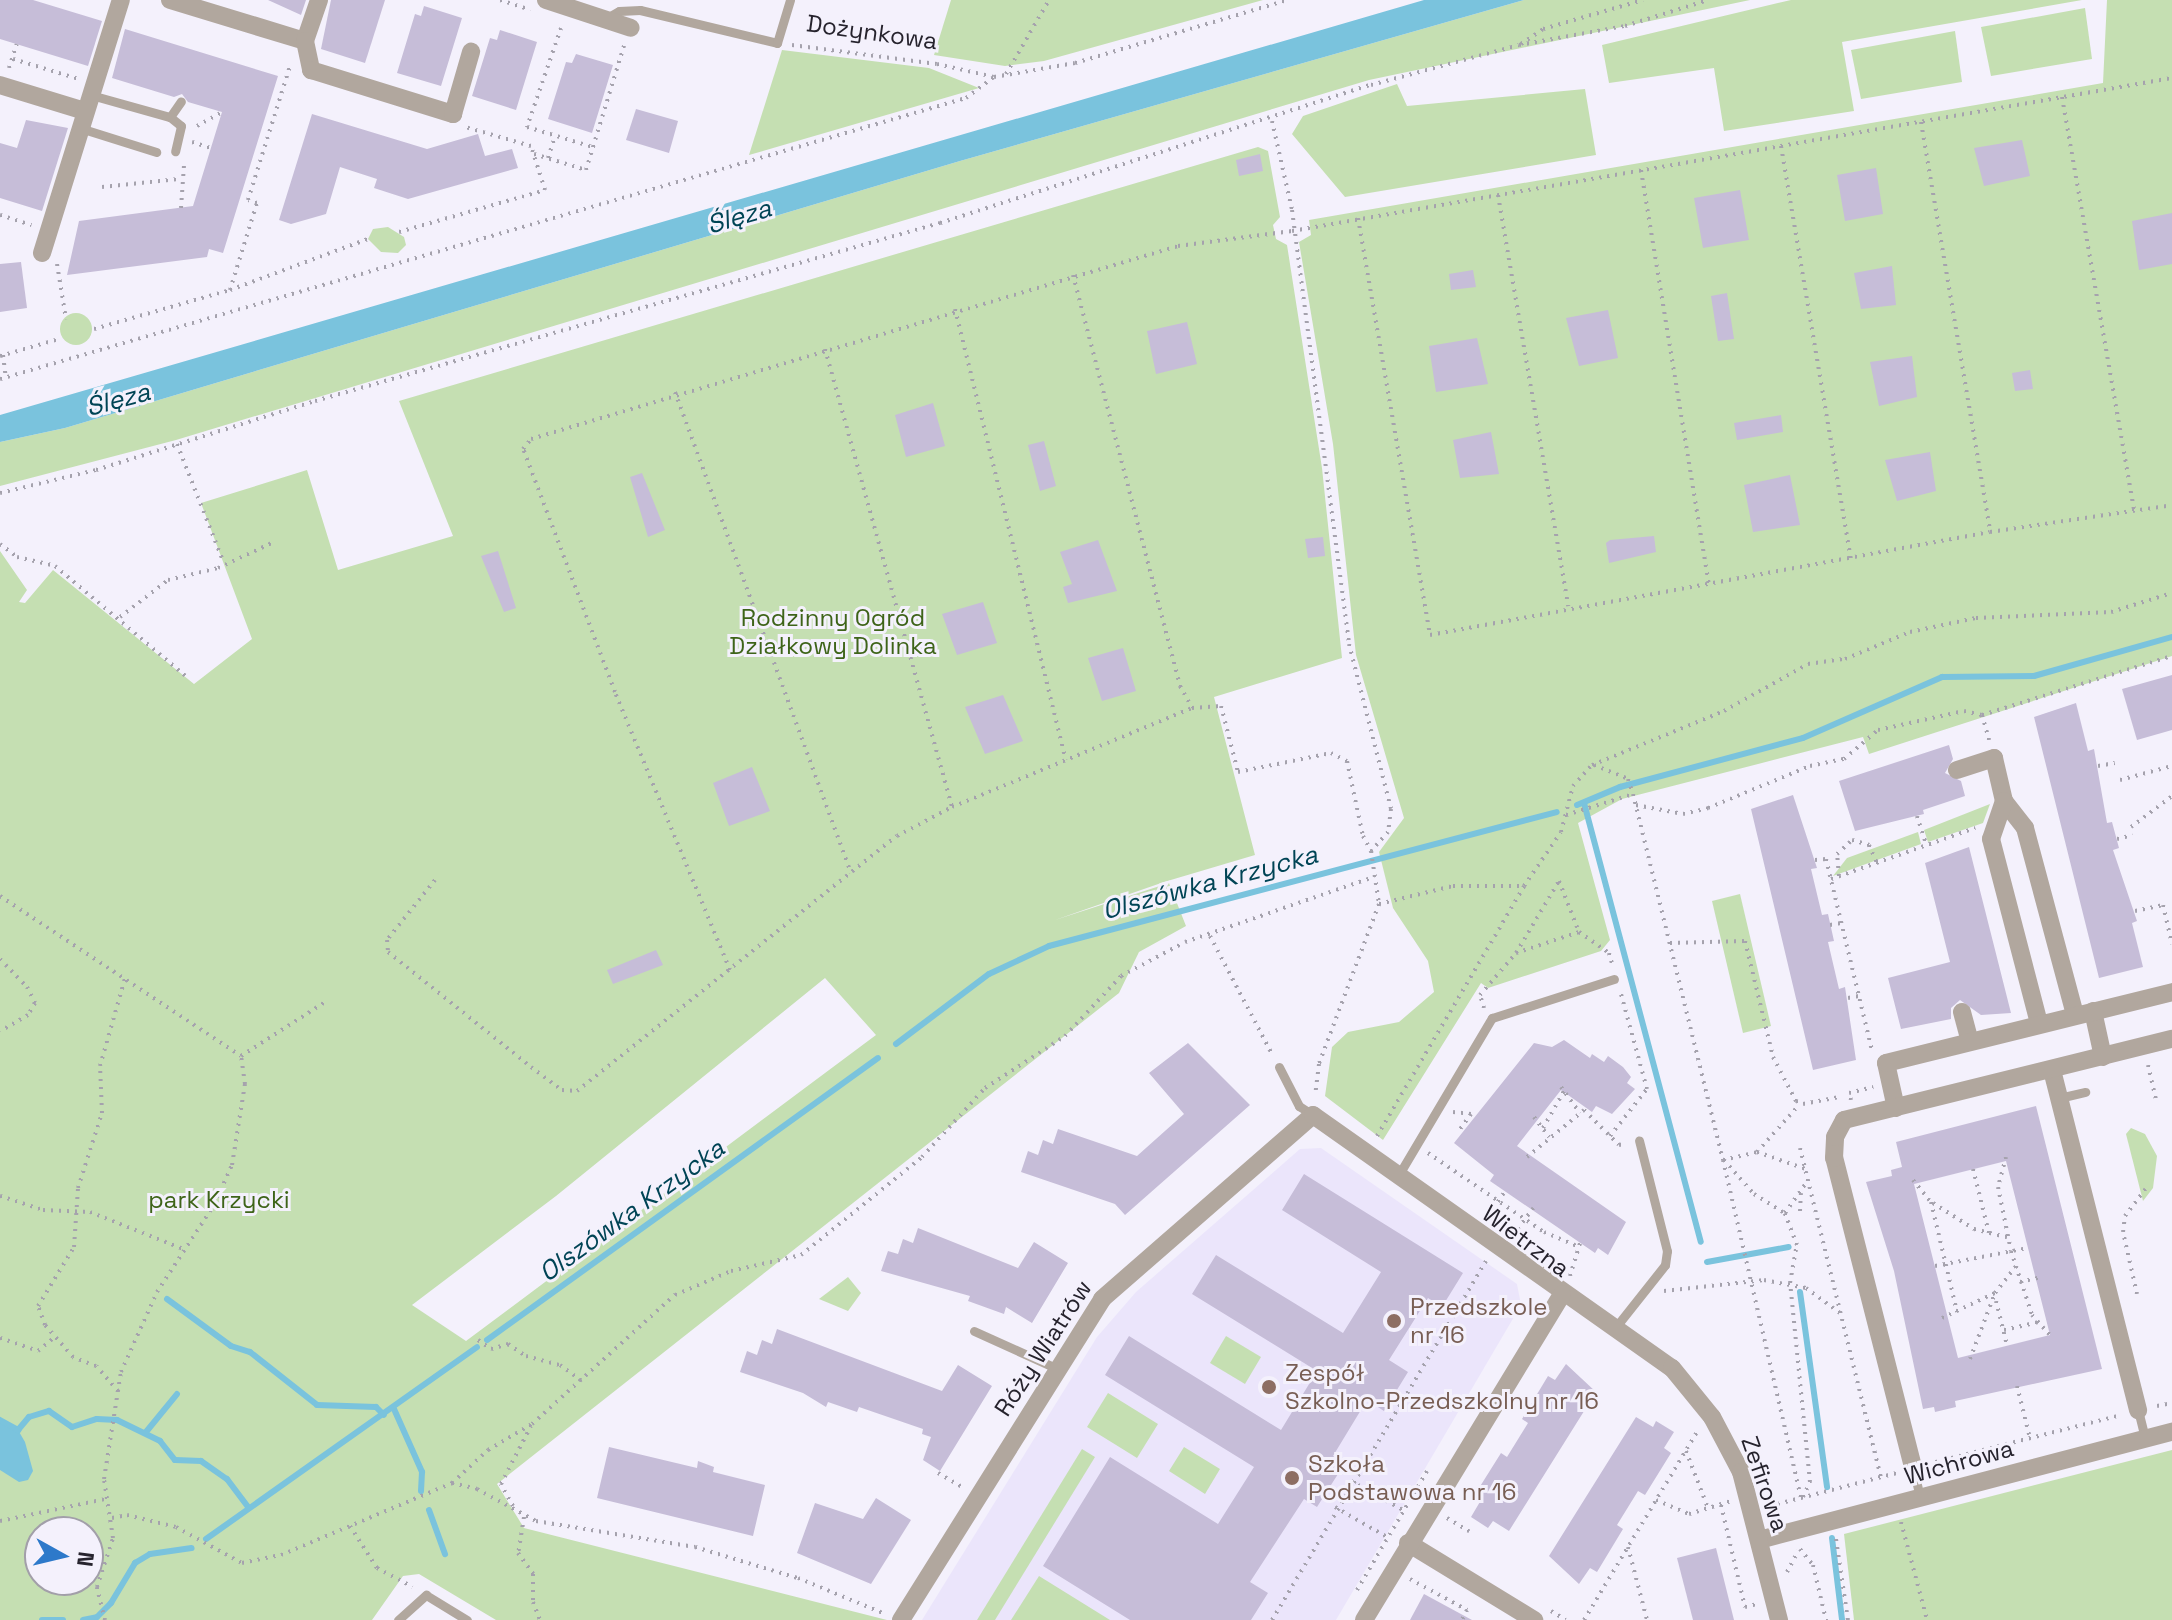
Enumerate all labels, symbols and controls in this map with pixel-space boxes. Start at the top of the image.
street label: Dożynkowa [805,9,939,55]
water label: Ślęza [703,193,775,241]
water label: Ślęza [82,376,154,424]
park label: Rodzinny Ogród Działkowy Dolinka [729,604,937,660]
water label: Olszówka Krzycka [1099,839,1321,927]
water label: Olszówka Krzycka [533,1133,731,1289]
park label: park Krzycki [148,1186,290,1214]
street label: Wietrzna [1477,1199,1575,1283]
street label: Róży Wiatrów [988,1275,1098,1421]
place label: Przedszkole nr 16 [1410,1293,1548,1349]
marker: Przedszkole nr 16 [1385,1312,1403,1330]
place label: Zespół Szkolno-Przedszkolny nr 16 [1285,1359,1599,1415]
marker: Zespół Szkolno-Przedszkolny nr 16 [1260,1378,1278,1396]
street label: Zefirowa [1735,1432,1795,1536]
street label: Wichrowa [1901,1434,2017,1490]
place label: Szkoła Podstawowa nr 16 [1308,1450,1516,1506]
marker: Szkoła Podstawowa nr 16 [1283,1469,1301,1487]
north arrow [24,1516,104,1596]
text: N [71,1550,101,1568]

